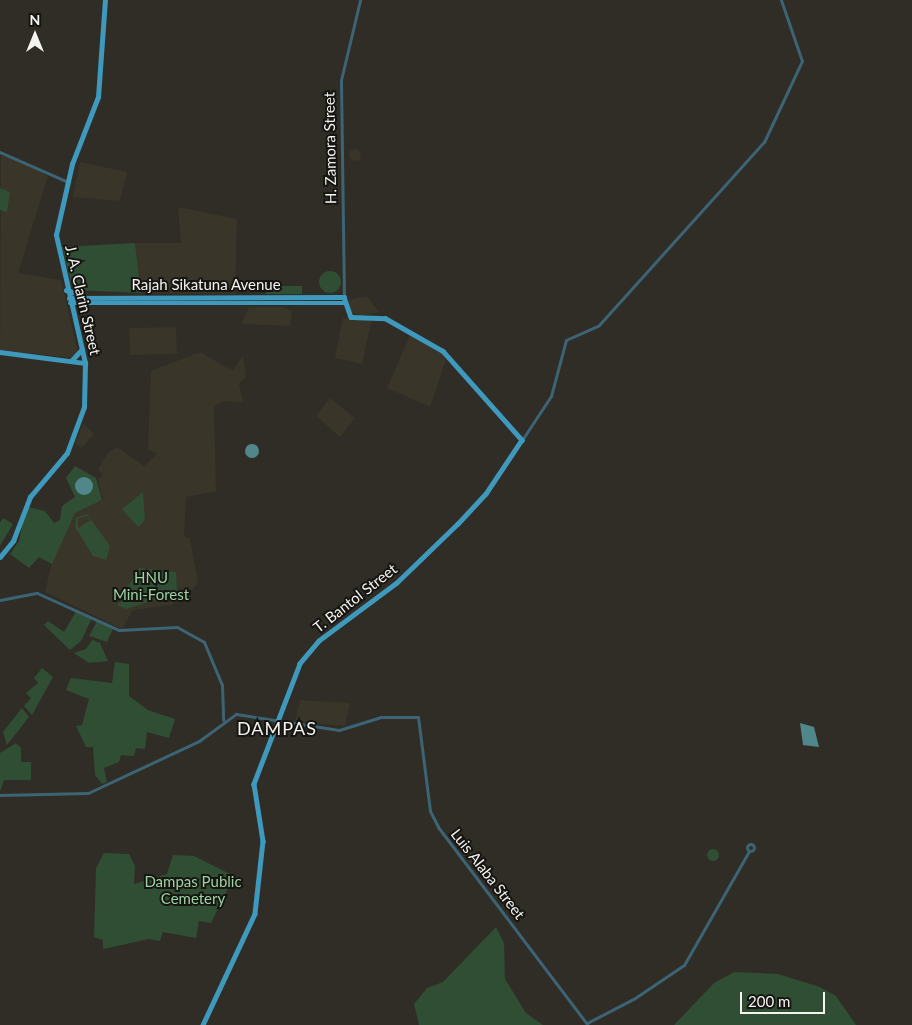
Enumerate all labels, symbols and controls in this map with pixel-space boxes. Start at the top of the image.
north arrow [10,10,60,60]
text: N [30,11,40,28]
street label: H. Zamora Street [320,92,340,204]
street label: J. A. Clarin Street [62,243,104,357]
street label: Rajah Sikatuna Avenue [131,276,281,294]
street label: T. Bantol Street [310,560,400,636]
park label: HNU Mini-Forest [113,568,189,603]
district label: DAMPAS [236,717,318,739]
street label: Luis Alaba Street [447,825,529,923]
park label: Dampas Public Cemetery [144,872,242,907]
scale bar [742,982,827,1014]
text: 200 m [748,992,790,1010]

